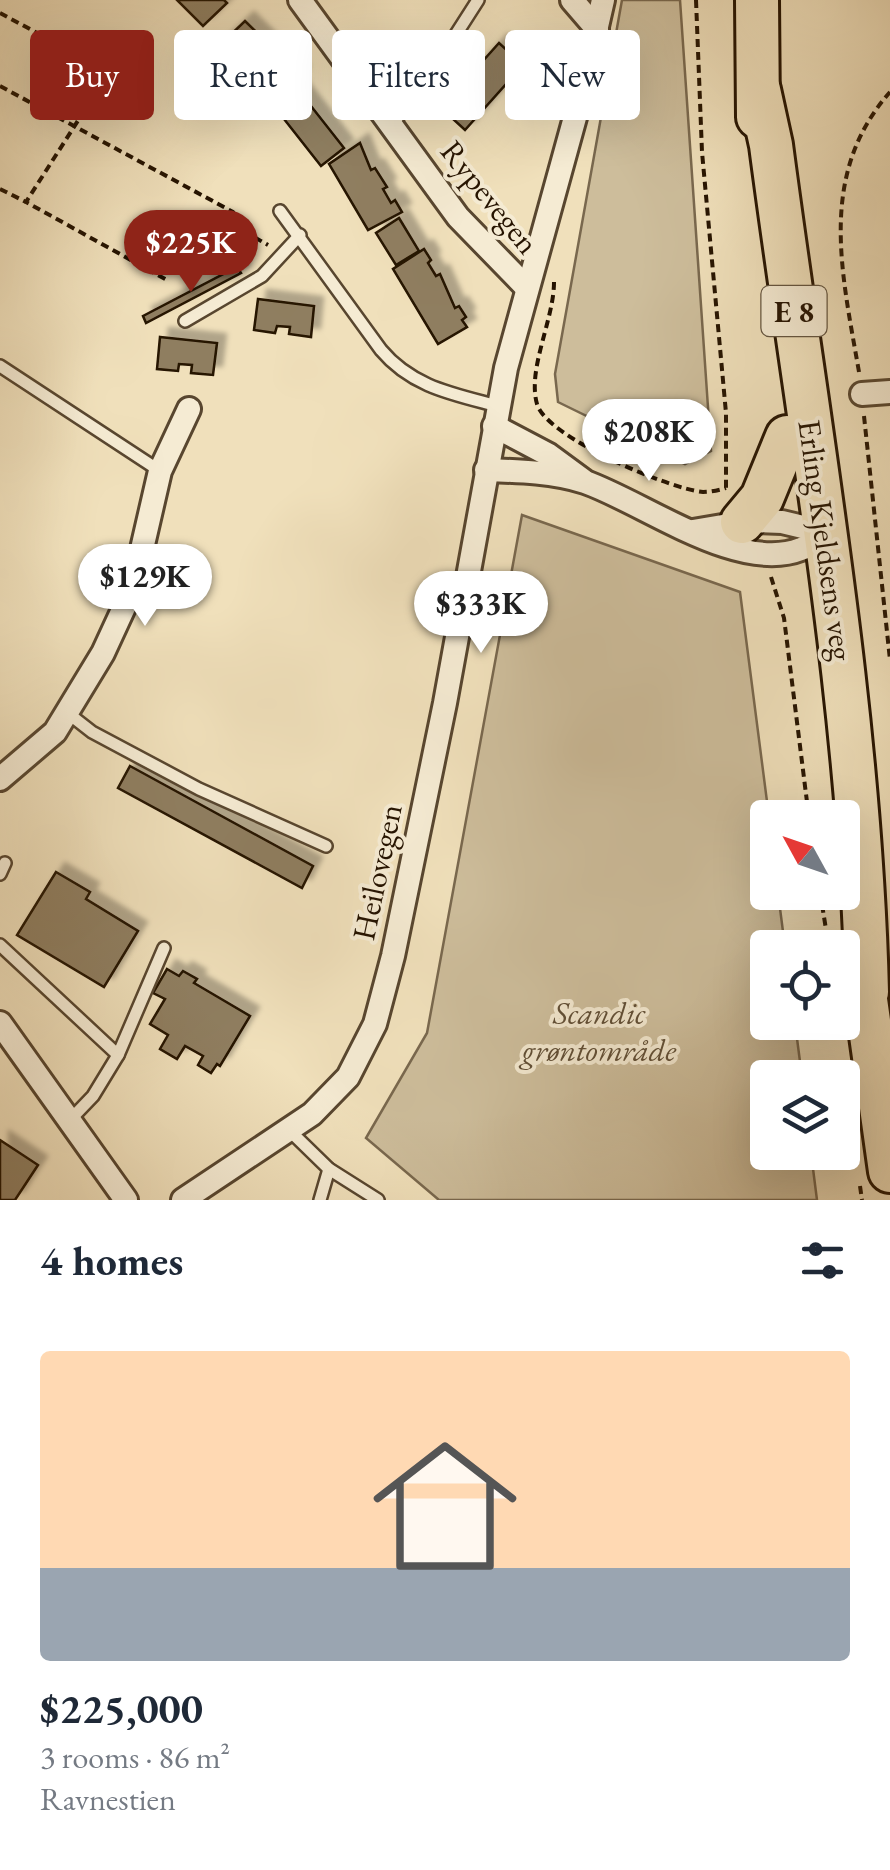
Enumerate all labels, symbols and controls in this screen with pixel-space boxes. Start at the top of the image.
chip: Buy [30,30,154,120]
chip: Rent [174,30,312,120]
chip: Filters [332,30,485,120]
chip: New [505,30,640,120]
street label: Rypevegen [431,131,549,263]
pin: $225K [121,210,261,295]
text: $225K [146,221,236,263]
road number: E 8 [762,286,826,336]
pin: $208K [579,399,719,484]
text: $208K [604,410,694,452]
street label: Erling Kjeldsens veg [788,417,864,664]
pin: $129K [75,544,215,629]
text: $129K [100,555,190,597]
pin: $333K [411,571,551,656]
text: $333K [436,582,526,624]
street label: Heilovegen [342,800,412,944]
north arrow [750,800,860,910]
map controls [750,800,860,1170]
button: locate [750,930,860,1040]
park label: Scandic grøntområde [518,992,677,1071]
button: layers [750,1060,860,1170]
text: 4 homes [40,1233,183,1288]
icon: filters [795,1233,850,1288]
icon: home [355,1416,535,1596]
text: $225,000 [40,1681,203,1736]
text: 3 rooms · 86 m² [40,1736,230,1778]
text: Ravnestien [40,1778,176,1820]

